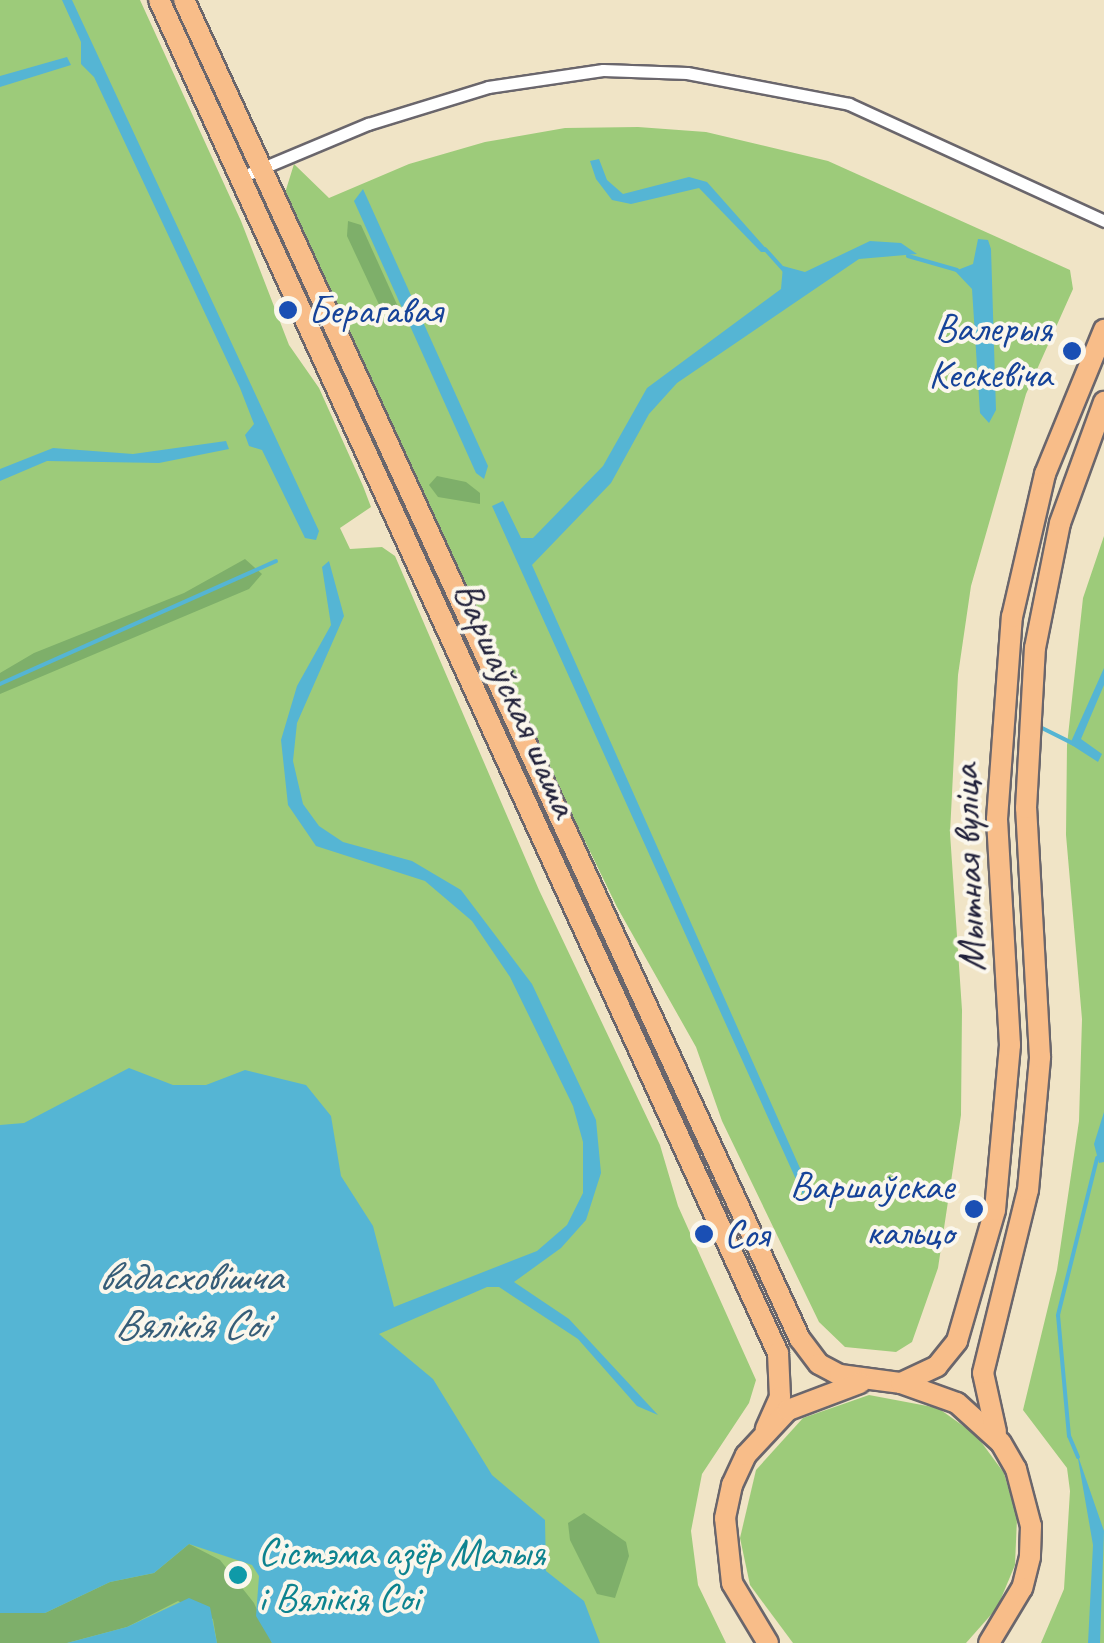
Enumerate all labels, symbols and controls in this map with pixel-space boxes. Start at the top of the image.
place label: Берагавая [308,286,442,334]
marker: Берагавая [277,299,299,321]
place label: Валерыя Кескевіча [929,304,1052,398]
marker: Валерыя Кескевіча [1061,340,1083,362]
street label: Варшаўская шаша [443,574,589,824]
street label: Мытная вуліца [940,765,996,971]
place label: Варшаўскае кальцо [790,1162,954,1256]
marker: Варшаўскае кальцо [963,1198,985,1220]
place label: Соя [724,1210,769,1258]
marker: Соя [693,1223,715,1245]
water label: вадасховішча Вялікія Соі [98,1252,282,1350]
place label: Сістэма азёр Малыя і Вялікія Соі [258,1528,547,1622]
marker: Сістэма азёр Малыя і Вялікія Соі [227,1564,249,1586]

